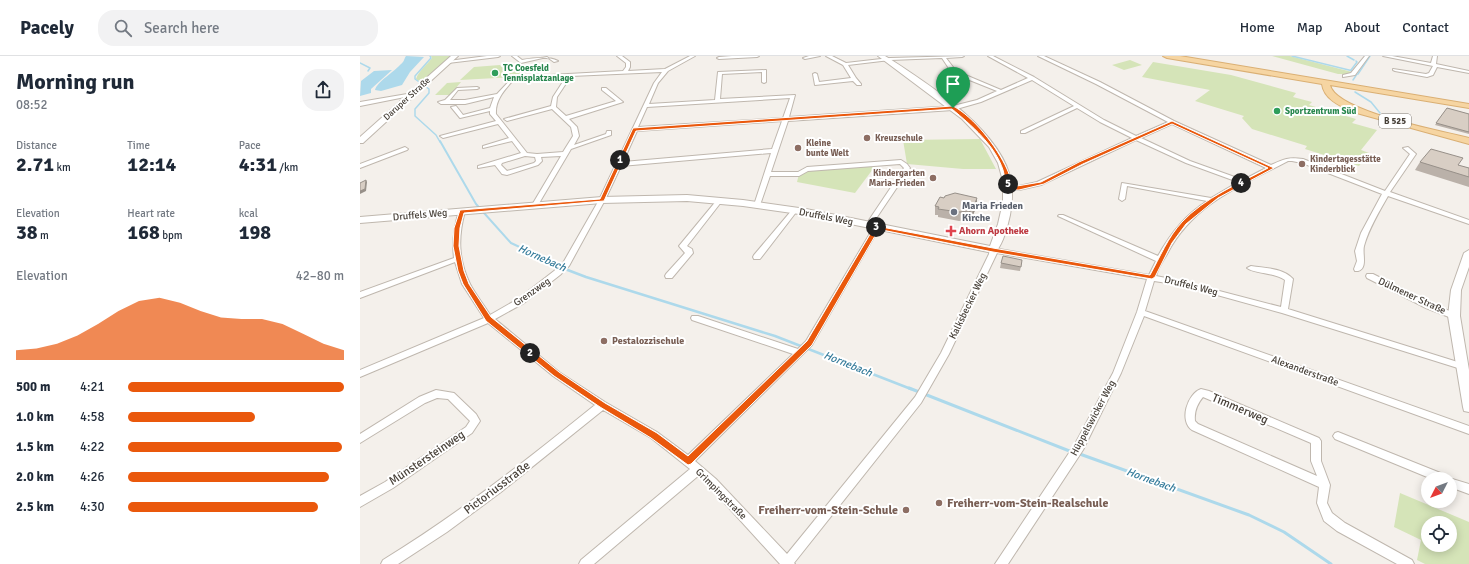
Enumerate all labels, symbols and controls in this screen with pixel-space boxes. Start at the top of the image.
search box [98,10,378,46]
text: Pacely [20,16,74,40]
icon: search [112,17,134,39]
text: Search here [144,19,220,37]
text: Home [1240,19,1275,36]
text: Map [1297,19,1322,36]
text: About [1344,19,1380,36]
text: Contact [1402,19,1449,36]
place label: TC Coesfeld Tennisplatzanlage [503,63,574,84]
pin [936,67,970,108]
text: Morning run [16,68,135,95]
marker: TC Coesfeld Tennisplatzanlage [490,68,500,78]
button: share [302,69,344,111]
icon: arrive [942,73,964,95]
street label: Daruper Straße [381,75,433,123]
text: 08:52 [16,97,48,113]
marker: Sportzentrum Süd [1272,106,1282,116]
place label: Sportzentrum Süd [1285,106,1356,117]
road number: B 525 [1379,114,1411,128]
marker: Kreuzschule [862,133,872,143]
place label: Kreuzschule [875,133,923,144]
place label: Kleine bunte Welt [806,138,849,159]
text: Distance [16,139,57,152]
text: Time [127,139,150,152]
text: Pace [239,139,261,152]
marker: Kleine bunte Welt [793,143,803,153]
pin: 1 [610,150,630,170]
text: 2.71 [16,152,54,177]
text: 12:14 [127,152,176,177]
text: 4:31 [239,152,277,177]
text: 1 [617,153,623,166]
place label: Kindertagesstätte Kinderblick [1310,154,1381,175]
marker: Kindertagesstätte Kinderblick [1297,159,1307,169]
text: km [54,161,71,174]
text: /km [277,161,298,174]
place label: Kindergarten Maria-Frieden [869,168,925,189]
marker: Kindergarten Maria-Frieden [928,173,938,183]
pin: 4 [1231,173,1251,193]
pin: 5 [998,174,1018,194]
text: 4 [1238,176,1244,189]
text: 5 [1005,177,1011,190]
place label: Maria Frieden Kirche [962,200,1024,224]
street label: Druffels Weg [798,206,854,228]
text: Elevation [16,207,60,220]
text: Heart rate [127,207,175,220]
text: kcal [239,207,258,220]
street label: Druffels Weg [392,207,448,223]
marker: Maria Frieden Kirche [949,207,959,217]
pin: 3 [866,217,886,237]
text: 38 [16,220,38,245]
text: 168 [127,220,160,245]
text: 198 [239,220,271,245]
text: 3 [873,220,879,233]
place label: Ahorn Apotheke [959,225,1029,237]
marker: Ahorn Apotheke [946,226,956,236]
text: m [38,229,49,242]
text: bpm [160,229,183,242]
water label: Hornebach [516,242,569,275]
text: Elevation [16,268,68,284]
text: 42–80 m [296,268,344,284]
street label: Kalksbecker Weg [947,271,989,341]
street label: Druffels Weg [1163,274,1219,298]
street label: Grenzweg [511,275,553,309]
street label: Dülmener Straße [1376,275,1448,317]
place label: Pestalozzischule [612,335,684,347]
marker: Pestalozzischule [599,336,609,346]
pin: 2 [520,343,540,363]
text: 2 [527,346,533,359]
water label: Hornebach [822,348,875,380]
street label: Alexanderstraße [1270,353,1340,389]
street label: Hüppelswicker Weg [1068,378,1118,458]
text: 500 m [16,379,50,395]
text: 4:21 [80,379,105,395]
street label: Timmerweg [1210,390,1270,428]
text: 1.0 km [16,409,54,425]
text: 4:58 [80,409,105,425]
street label: Münstersteinweg [386,427,468,489]
text: 1.5 km [16,439,54,455]
text: 4:22 [80,439,105,455]
street label: Pictoriusstraße [461,458,533,518]
water label: Hornebach [1125,465,1178,495]
street label: Grimpingstraße [693,466,749,522]
text: 2.0 km [16,469,54,485]
text: 4:26 [80,469,105,485]
north arrow [1421,472,1457,508]
map controls [1421,472,1457,552]
place label: Freiherr-vom-Stein-Realschule [947,496,1108,511]
marker: Freiherr-vom-Stein-Realschule [934,498,944,508]
text: 2.5 km [16,499,54,515]
text: 4:30 [80,499,105,515]
place label: Freiherr-vom-Stein-Schule [758,503,898,518]
marker: Freiherr-vom-Stein-Schule [901,505,911,515]
button: locate [1421,516,1457,552]

